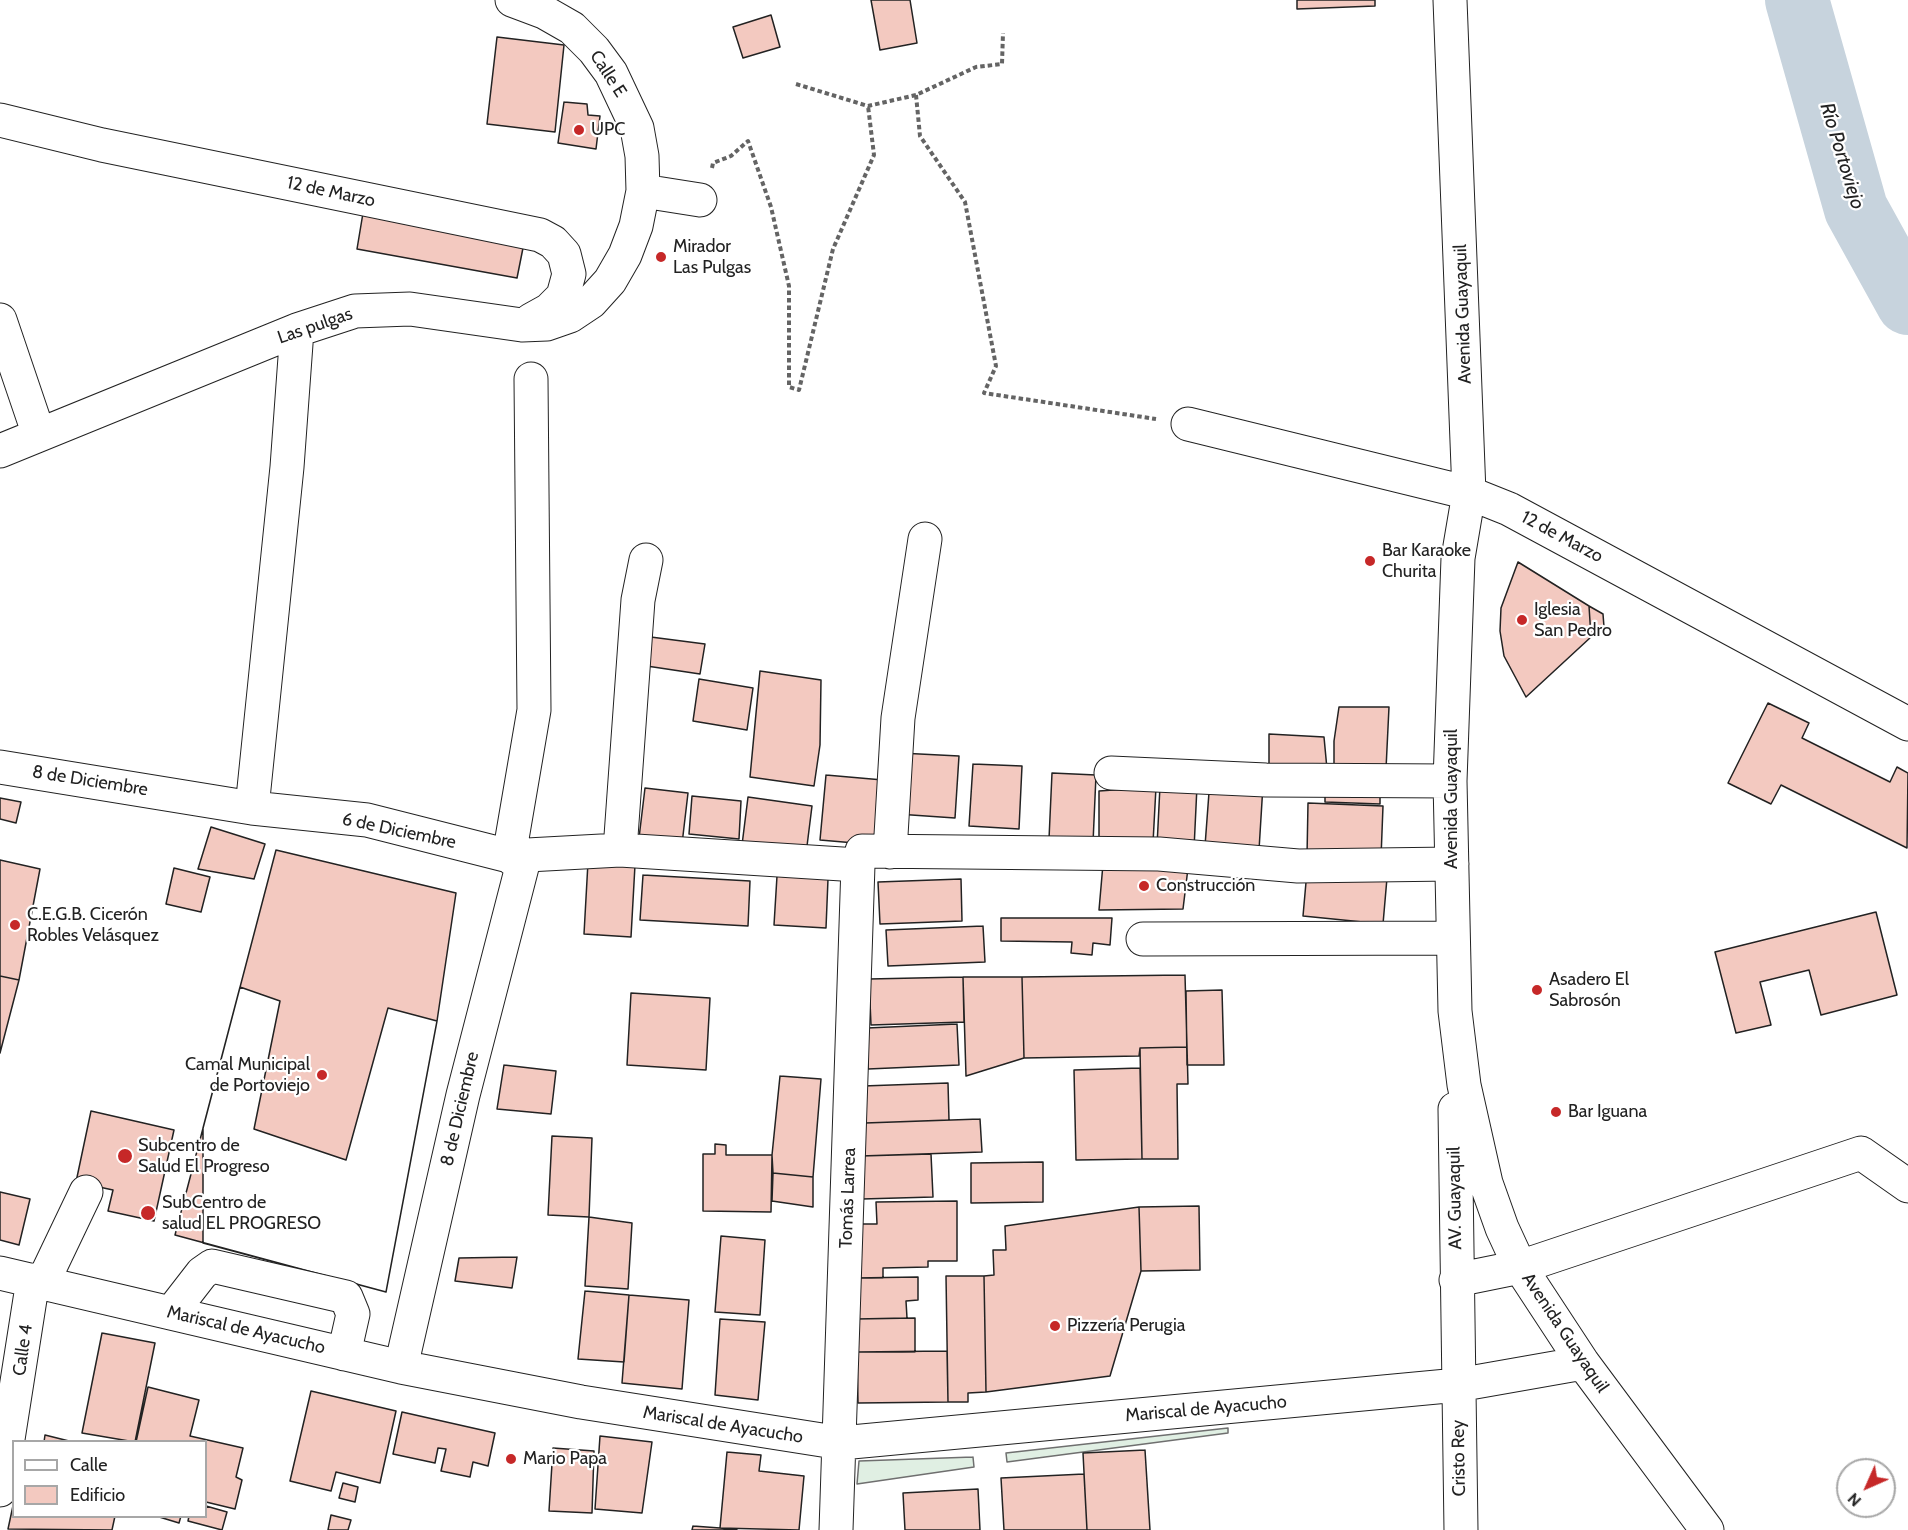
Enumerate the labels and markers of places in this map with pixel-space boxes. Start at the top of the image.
place label: UPC [591,119,625,141]
marker: UPC [572,123,586,137]
place label: Mirador Las Pulgas [673,236,751,278]
marker: Mirador Las Pulgas [654,250,668,264]
place label: Bar Karaoke Churita [1382,540,1471,582]
marker: Bar Karaoke Churita [1363,554,1377,568]
place label: Iglesia San Pedro [1534,599,1612,642]
marker: Iglesia San Pedro [1515,613,1529,627]
place label: Construcción [1156,875,1255,897]
marker: Construcción [1137,879,1151,893]
place label: C.E.G.B. Cicerón Robles Velásquez [27,904,159,946]
marker: C.E.G.B. Cicerón Robles Velásquez [8,918,22,932]
place label: Asadero El Sabrosón [1549,969,1629,1012]
marker: Asadero El Sabrosón [1530,983,1544,997]
place label: Camal Municipal de Portoviejo [185,1054,310,1096]
marker: Camal Municipal de Portoviejo [315,1068,329,1082]
place label: Bar Iguana [1568,1101,1647,1123]
marker: Bar Iguana [1549,1105,1563,1119]
place label: Subcentro de Salud El Progreso [138,1135,270,1178]
marker: Subcentro de Salud El Progreso [116,1147,134,1165]
place label: SubCentro de salud EL PROGRESO [162,1192,321,1234]
marker: SubCentro de salud EL PROGRESO [139,1204,157,1222]
place label: Pizzería Perugia [1067,1315,1185,1337]
marker: Pizzería Perugia [1048,1319,1062,1333]
place label: Mario Papa [523,1448,607,1470]
marker: Mario Papa [504,1452,518,1466]

